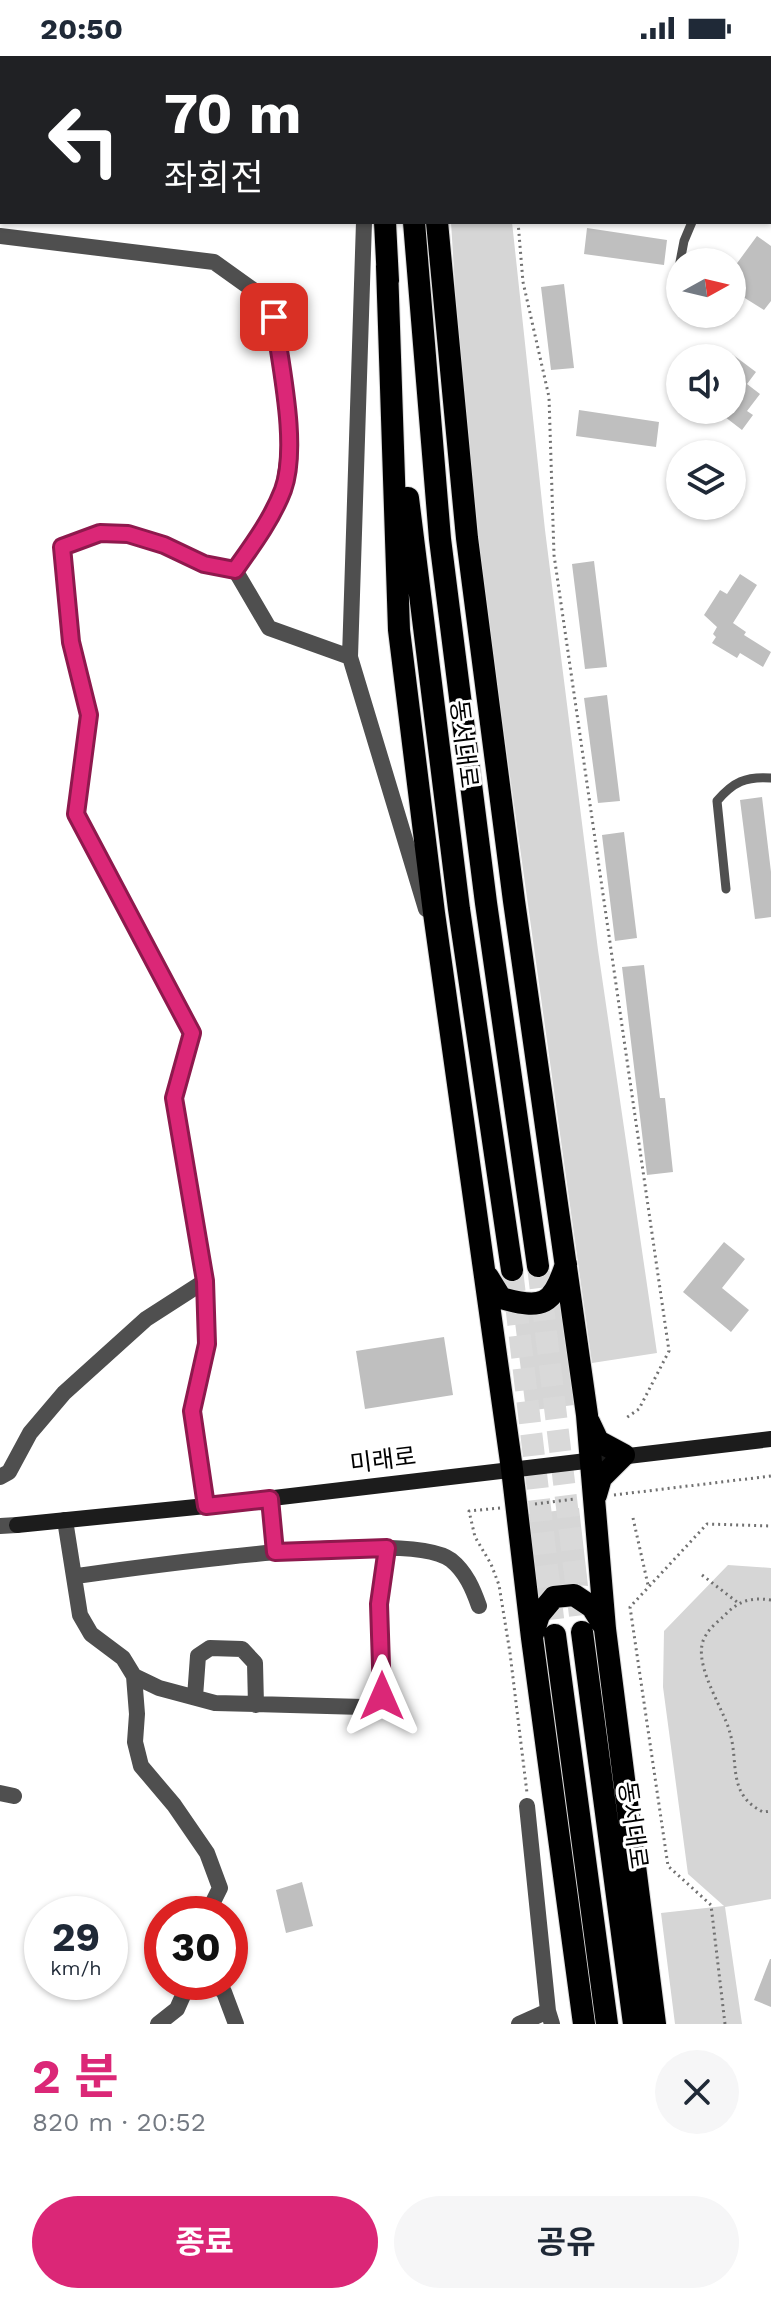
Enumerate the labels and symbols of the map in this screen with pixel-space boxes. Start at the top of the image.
north arrow [666,248,746,328]
pin [240,283,308,351]
street label: 동서대로 [445,698,483,790]
street label: 미래로 [348,1442,418,1478]
position arrow [340,1654,424,1738]
street label: 동서대로 [613,1779,653,1871]
speed limit sign: 30 [144,1896,248,2000]

